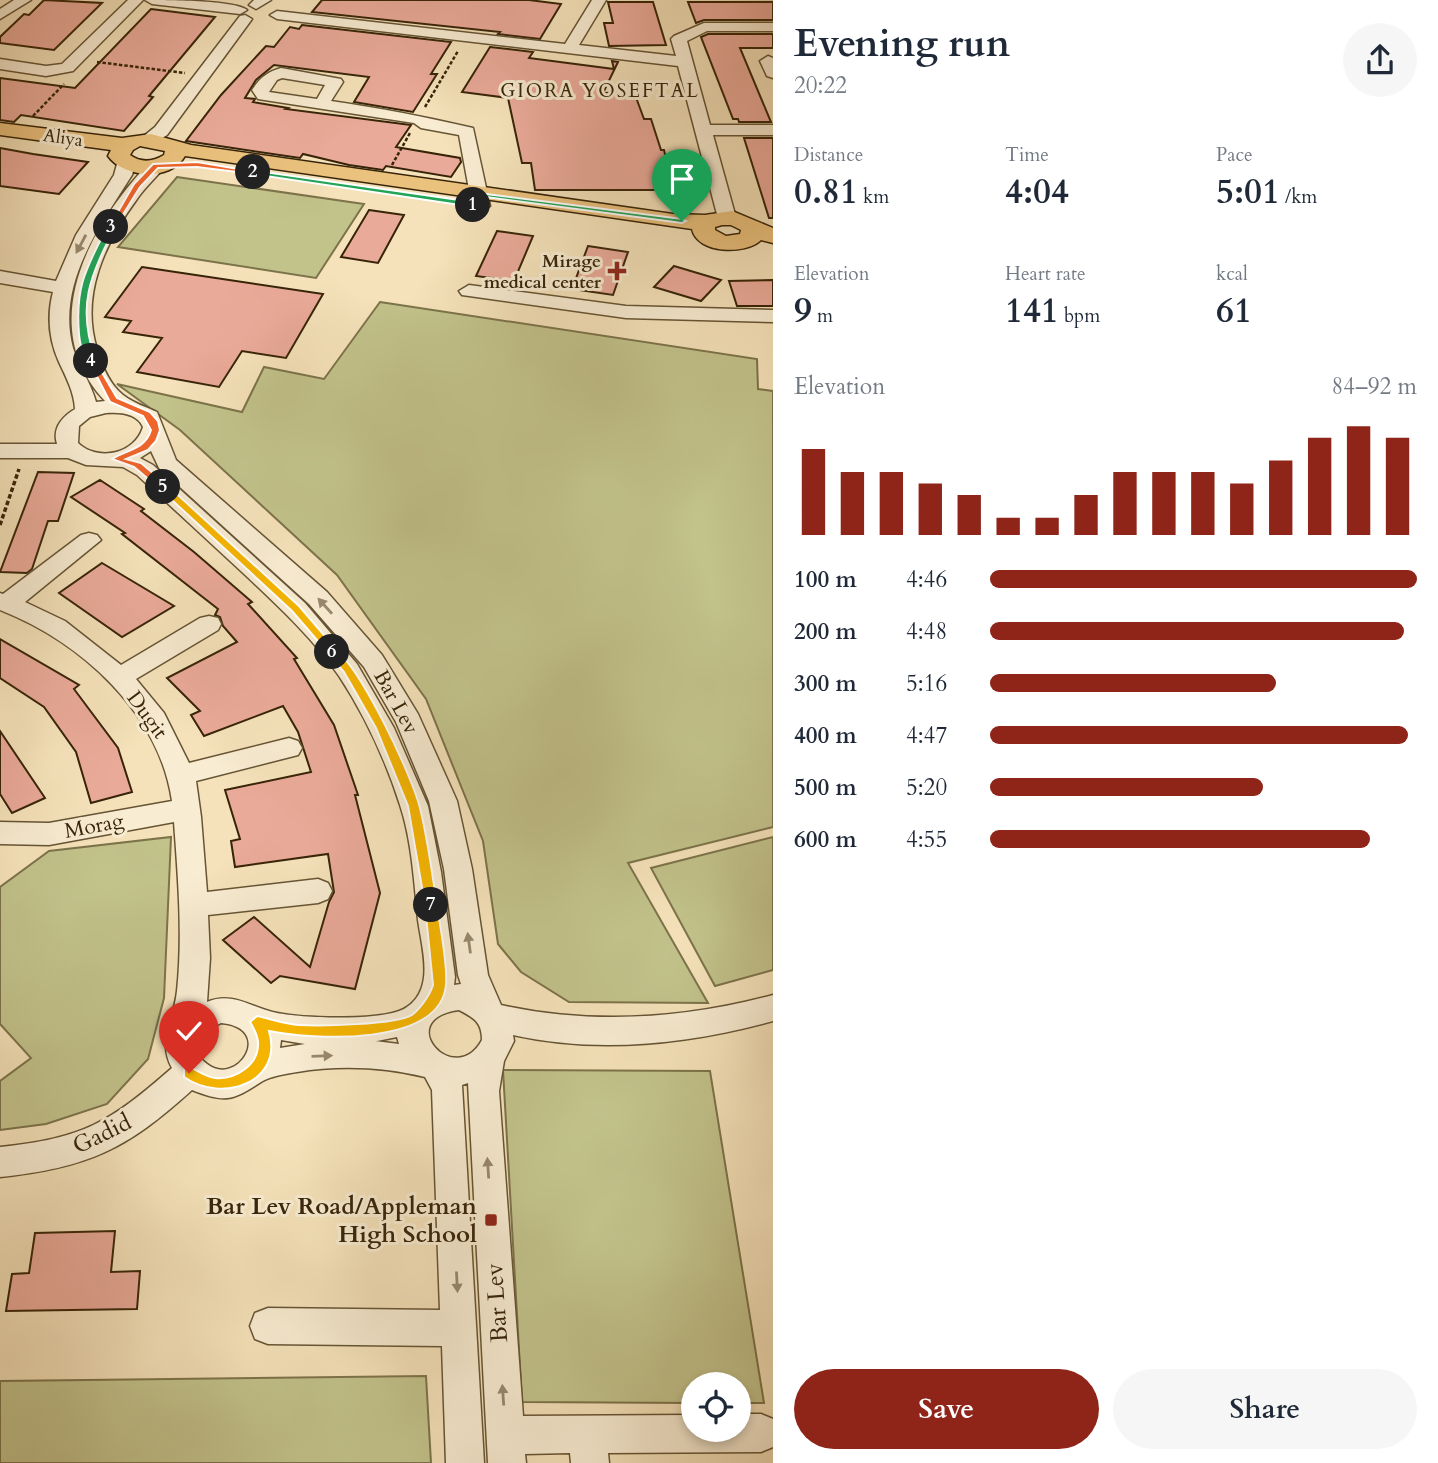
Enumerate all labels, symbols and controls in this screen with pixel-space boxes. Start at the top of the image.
text: Evening run [794,18,1010,70]
button: share [1343,23,1417,97]
text: 20:22 [794,70,847,101]
district label: GIORA YOSEFTAL [500,78,700,104]
street label: Aliya [42,123,85,153]
text: Distance [794,142,863,168]
text: Time [1005,142,1049,168]
text: Pace [1216,142,1253,168]
pin [652,149,712,221]
pin: 2 [236,154,270,190]
text: 2 [248,158,257,184]
icon: arrive [663,160,701,198]
text: 0.81 [794,168,858,216]
text: 4:04 [1005,168,1069,216]
text: 5:01 [1216,168,1280,216]
text: km [858,184,889,210]
text: /km [1280,184,1317,210]
pin: 1 [456,188,490,222]
text: 1 [468,191,477,217]
pin: 3 [94,210,128,244]
text: 3 [106,213,115,239]
one-way arrow [76,234,87,254]
place label: Mirage medical center [484,249,602,295]
marker: Mirage medical center [607,261,627,281]
text: Elevation [794,261,869,287]
text: Heart rate [1005,261,1086,287]
text: kcal [1216,261,1248,287]
text: 9 [794,287,812,335]
text: 141 [1005,287,1059,335]
text: 61 [1216,287,1252,335]
text: m [812,303,833,329]
text: bpm [1059,303,1100,329]
pin: 4 [74,344,108,378]
text: 4 [86,347,95,373]
text: Elevation [794,371,885,402]
text: 84–92 m [1332,371,1417,402]
pin: 5 [146,470,180,504]
text: 5 [158,473,167,499]
text: 100 m [794,564,857,595]
text: 4:46 [906,564,947,595]
one-way arrow [317,598,333,615]
text: 200 m [794,616,857,647]
text: 4:48 [906,616,947,647]
pin: 6 [314,634,350,670]
text: 6 [327,638,336,664]
street label: Bar Lev [366,665,426,740]
text: 300 m [794,668,857,699]
text: 5:16 [906,668,947,699]
street label: Dugit [120,685,174,745]
text: 400 m [794,720,857,751]
text: 4:47 [906,720,947,751]
text: 500 m [794,772,857,803]
text: 5:20 [906,772,947,803]
street label: Morag [62,806,126,846]
text: 600 m [794,824,857,855]
text: 4:55 [906,824,947,855]
pin: 7 [414,888,448,922]
text: 7 [426,891,435,917]
one-way arrow [463,932,474,954]
pin [159,1001,219,1073]
icon: check [170,1012,208,1050]
one-way arrow [311,1051,333,1062]
street label: Gadid [67,1106,137,1162]
one-way arrow [483,1157,494,1179]
place label: Bar Lev Road/Appleman High School [206,1190,478,1251]
marker: Bar Lev Road/Appleman High School [483,1212,499,1228]
street label: Bar Lev [478,1261,516,1344]
one-way arrow [451,1272,462,1294]
button: Save [794,1369,1099,1449]
button: Share [1113,1369,1417,1449]
map controls [681,1372,751,1442]
button: locate [681,1372,751,1442]
one-way arrow [497,1384,508,1406]

